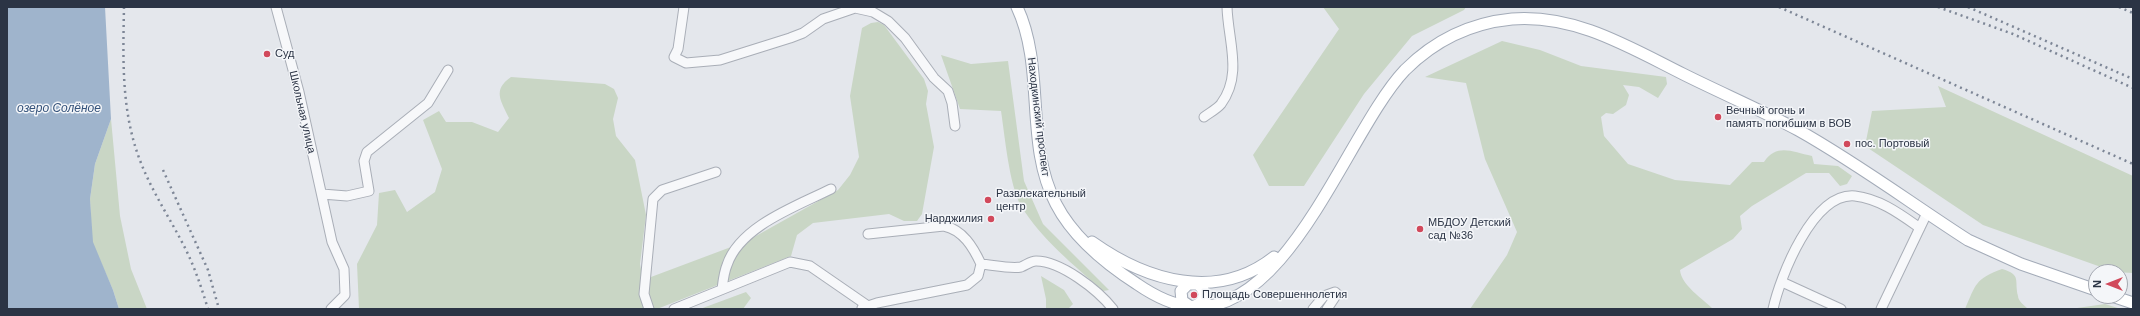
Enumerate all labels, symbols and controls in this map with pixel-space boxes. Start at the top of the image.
place label: Суд [275,47,294,61]
marker: Суд [262,49,272,59]
street label: Находкинский проспект [1024,57,1052,177]
street label: Школьная улица [286,69,318,155]
water label: озеро Солёное [17,102,101,116]
place label: Вечный огонь и память погибшим в ВОВ [1726,104,1851,130]
marker: Вечный огонь и память погибшим в ВОВ [1713,112,1723,122]
place label: пос. Портовый [1855,137,1930,151]
marker: пос. Портовый [1842,139,1852,149]
place label: Развлекательный центр [996,187,1086,213]
marker: Развлекательный центр [983,195,993,205]
place label: Нарджилия [925,212,983,226]
marker: Нарджилия [986,214,996,224]
place label: МБДОУ Детский сад №36 [1428,216,1511,242]
marker: МБДОУ Детский сад №36 [1415,224,1425,234]
north arrow [2088,264,2128,304]
text: N [2091,280,2103,288]
place label: Площадь Совершеннолетия [1202,288,1347,302]
marker: Площадь Совершеннолетия [1189,290,1199,300]

